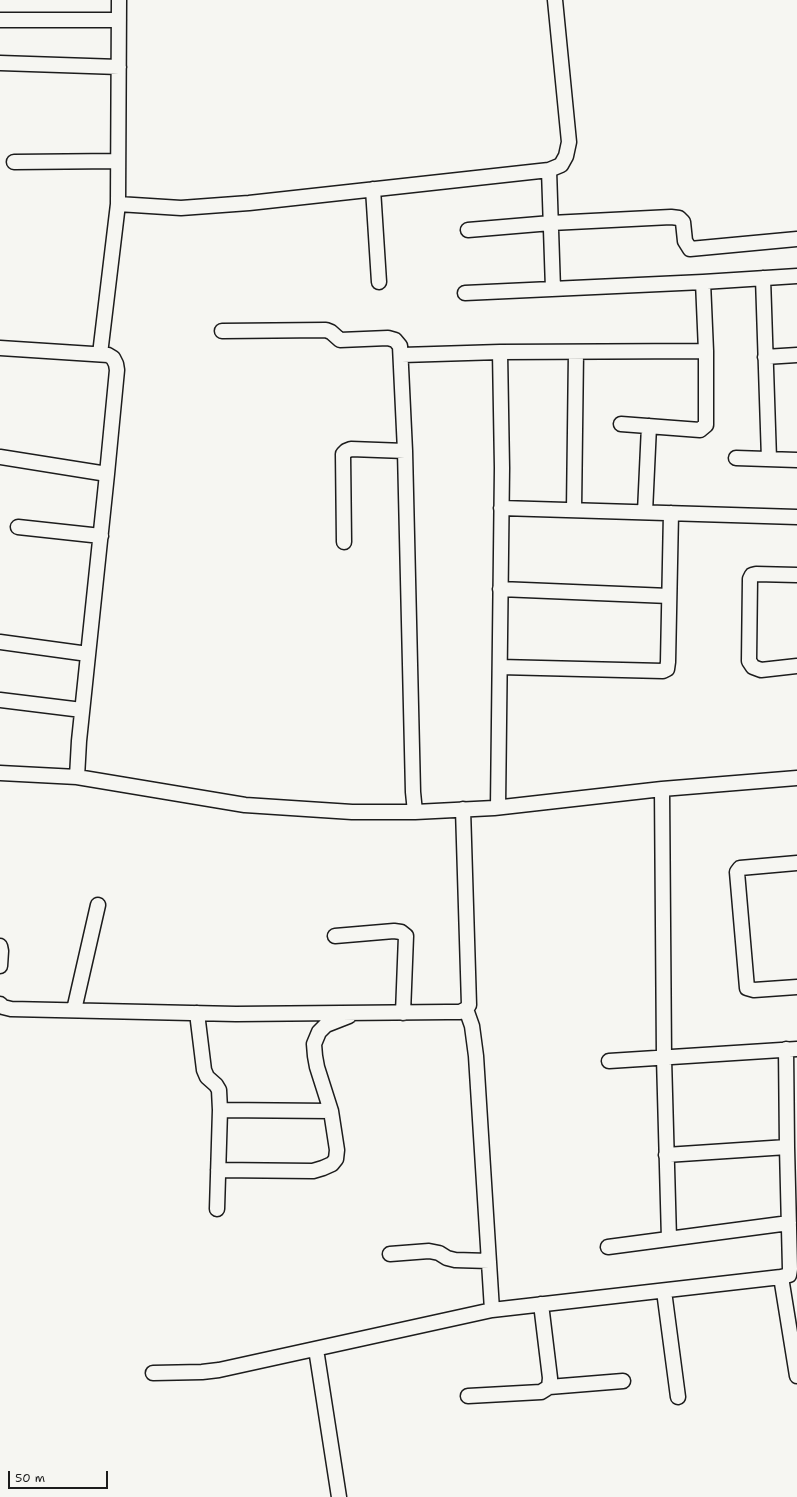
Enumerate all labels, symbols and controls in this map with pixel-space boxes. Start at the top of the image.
scale bar [10,1463,110,1489]
text: 50 m [15,1470,45,1486]

